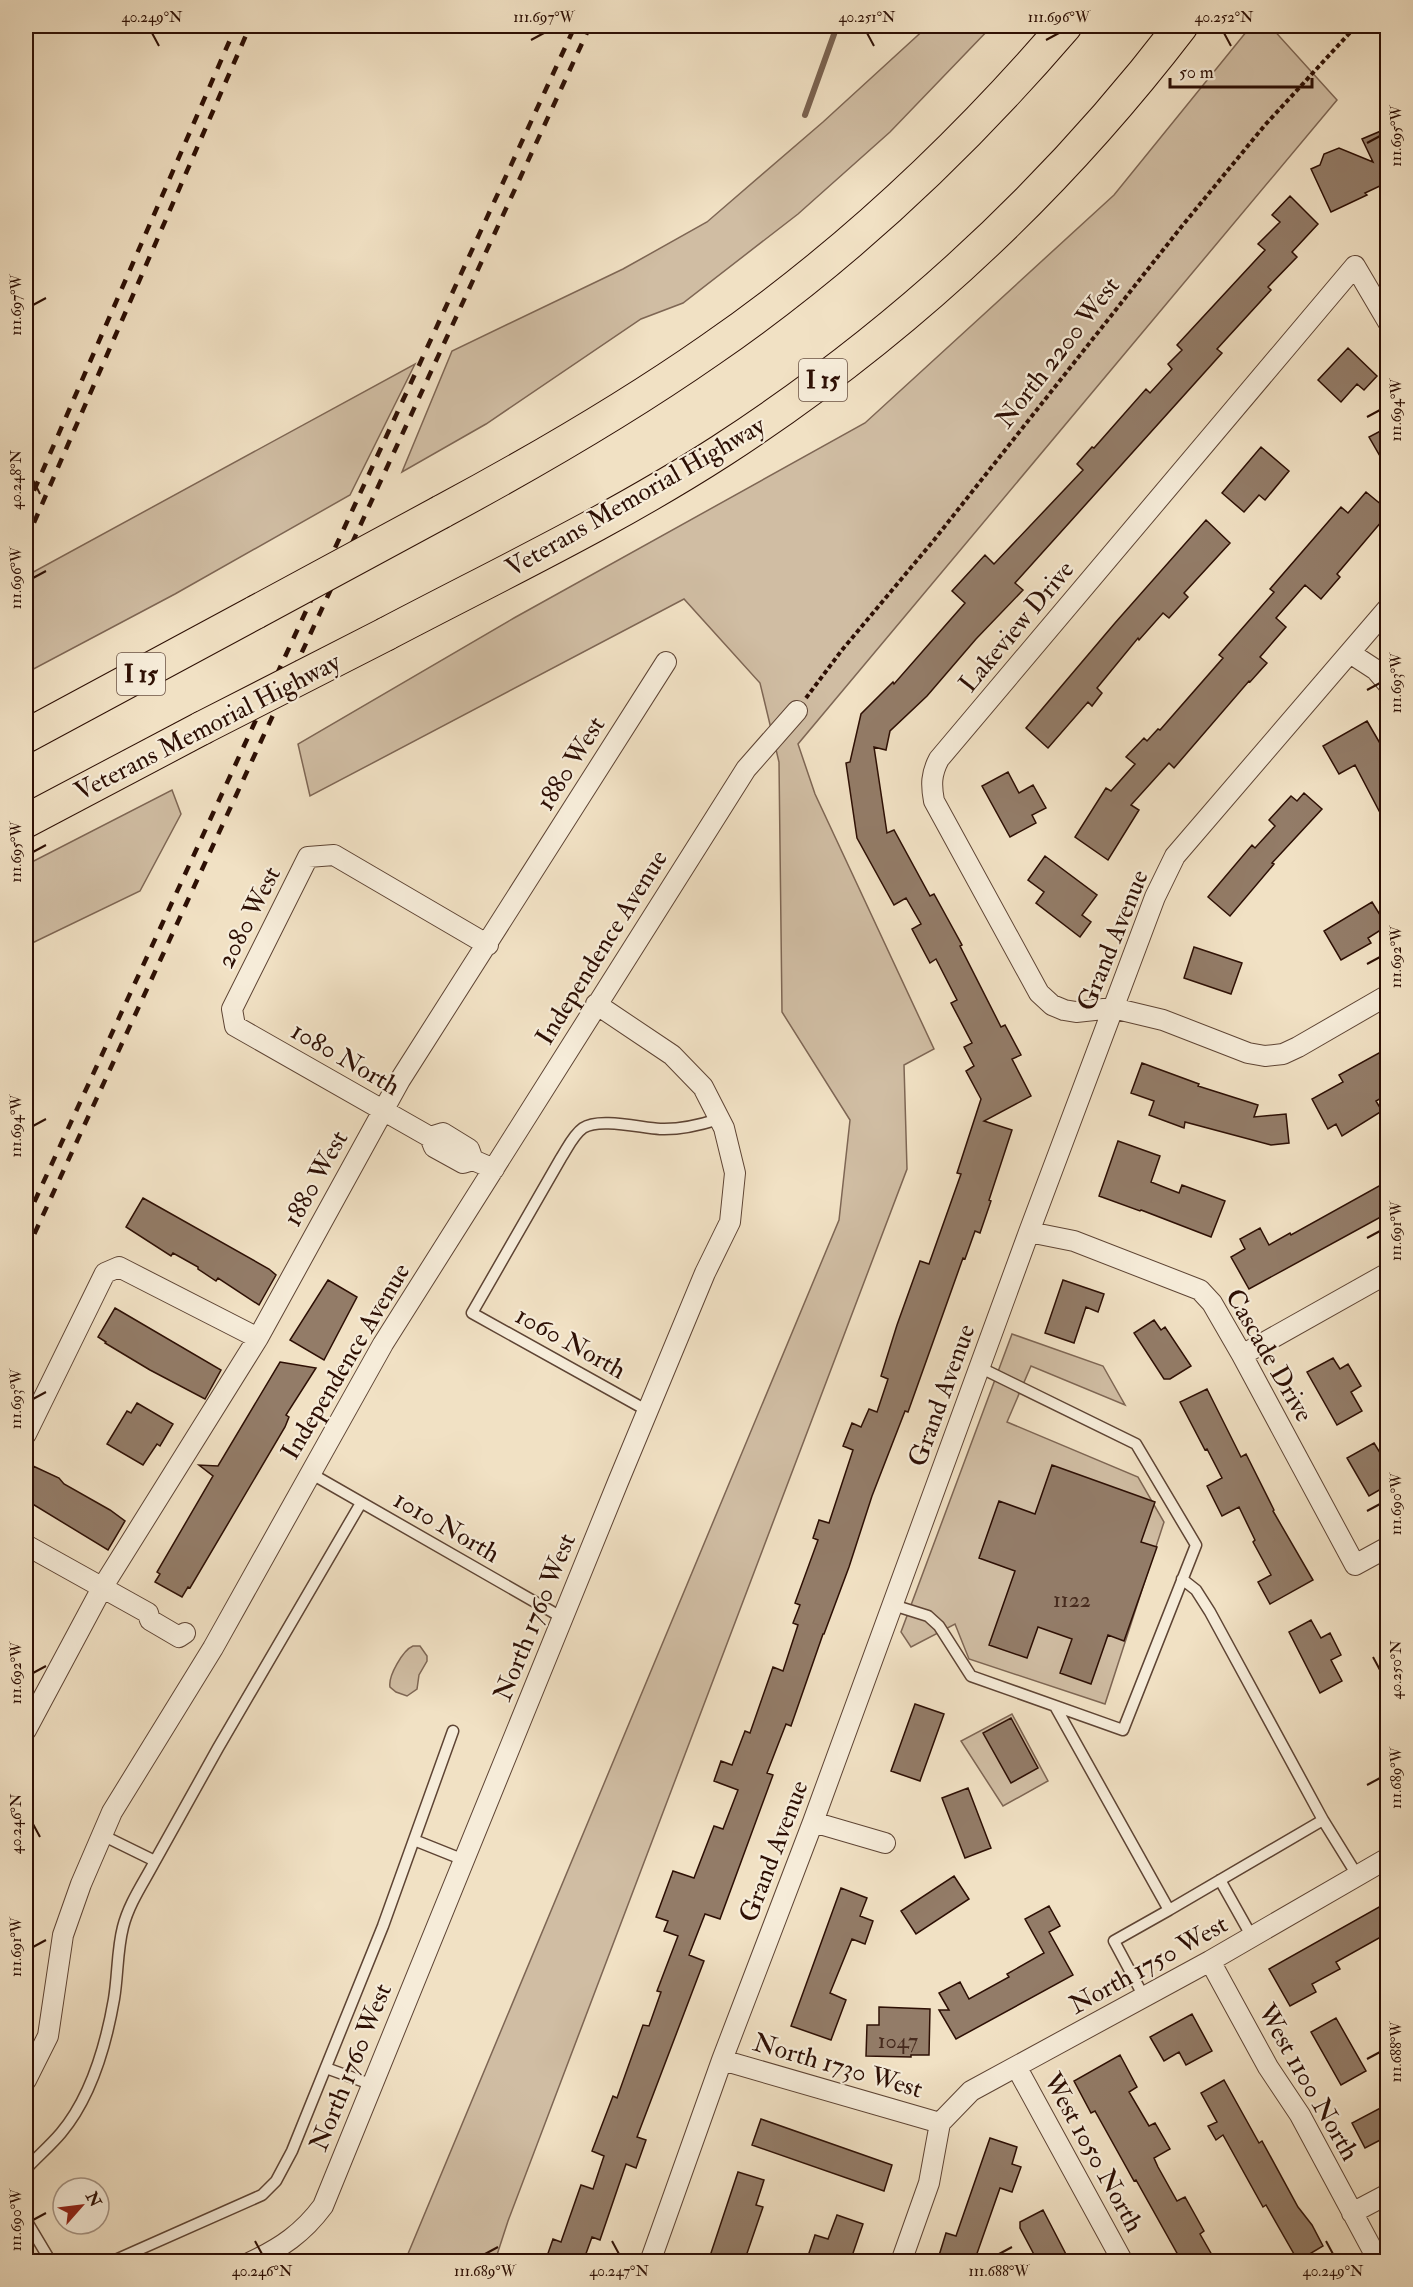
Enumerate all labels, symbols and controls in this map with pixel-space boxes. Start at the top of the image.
text: 40.249°N [122,8,183,27]
text: 111.697°W [513,8,576,27]
text: 40.251°N [839,8,896,27]
text: 111.696°W [1028,8,1091,27]
text: 40.252°N [1194,8,1254,27]
scale bar [1170,51,1312,89]
text: 50 m [1179,61,1214,84]
text: 111.695°W [1387,105,1406,167]
street label: North 2200 West [989,271,1127,435]
text: 111.697°W [7,273,26,336]
road number: I 15 [799,359,847,401]
text: 111.694°W [1387,378,1406,441]
street label: Veterans Memorial Highway [500,409,771,584]
text: 40.248°N [7,449,26,510]
text: 111.696°W [7,546,26,609]
street label: Lakeview Drive [952,554,1081,699]
street label: Veterans Memorial Highway [69,646,346,808]
text: 111.693°W [1387,652,1406,713]
road number: I 15 [117,653,165,695]
street label: 1880 West [530,711,612,816]
text: 111.695°W [7,821,26,883]
street label: Independence Avenue [529,844,676,1051]
street label: 2080 West [210,861,288,974]
street label: Grand Avenue [1070,865,1156,1015]
text: 111.692°W [1387,925,1406,988]
street label: 1080 North [285,1015,406,1103]
text: 111.694°W [7,1094,26,1157]
street label: 1880 West [276,1125,355,1232]
text: 111.691°W [1387,1200,1406,1261]
street label: Independence Avenue [274,1257,418,1466]
street label: Cascade Drive [1218,1283,1320,1428]
street label: 1060 North [510,1299,632,1386]
street label: Grand Avenue [901,1320,983,1471]
text: 111.693°W [7,1368,26,1429]
text: 111.690°W [1387,1472,1406,1535]
street label: 1010 North [388,1484,506,1570]
street label: North 1760 West [487,1529,583,1706]
house number: 1122 [1053,1586,1091,1614]
text: 40.250°N [1387,1640,1406,1700]
text: 111.692°W [7,1641,26,1704]
text: 111.689°W [1387,1746,1406,1809]
street label: Grand Avenue [732,1776,816,1927]
text: 40.246°N [7,1793,26,1854]
street label: North 1750 West [1064,1908,1233,2022]
text: 111.691°W [7,1916,26,1977]
street label: North 1760 West [303,1979,399,2156]
street label: West 1100 North [1250,1998,1366,2167]
text: 111.688°W [1387,2021,1406,2083]
street label: North 1730 West [749,2026,926,2105]
house number: 1047 [878,2027,918,2055]
street label: West 1050 North [1036,2066,1150,2238]
north arrow [51,2176,111,2236]
text: 111.690°W [7,2188,26,2251]
text: N [81,2188,106,2211]
text: 40.246°N [232,2262,293,2281]
text: 111.689°W [454,2262,517,2281]
text: 40.247°N [589,2262,649,2281]
text: 111.688°W [968,2262,1030,2281]
text: 40.249°N [1303,2262,1364,2281]

